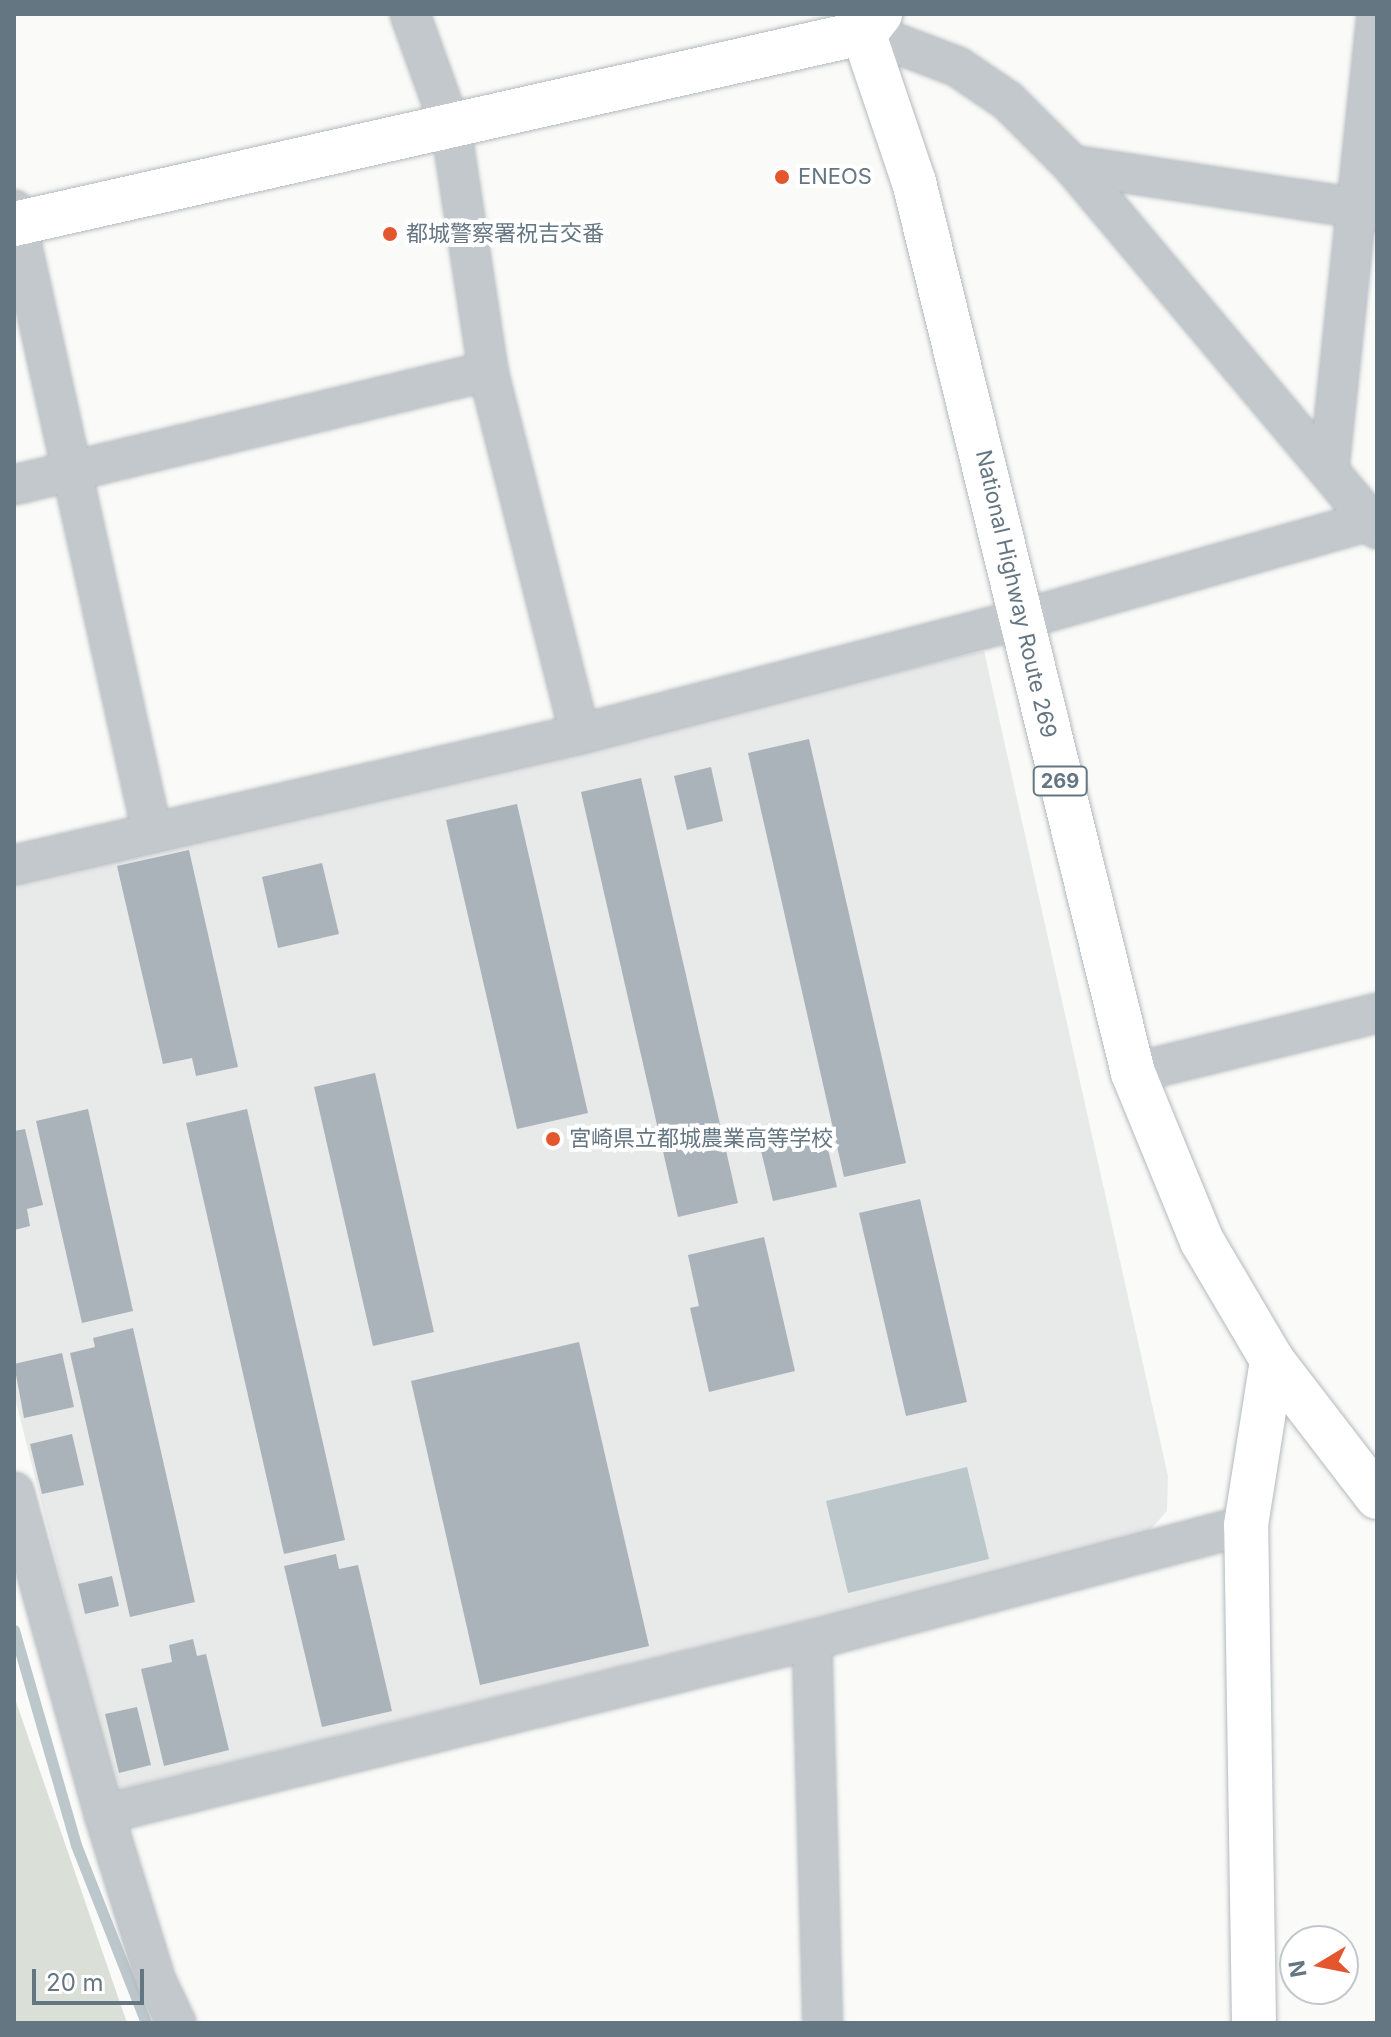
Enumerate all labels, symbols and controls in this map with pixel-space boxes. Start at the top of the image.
place label: ENEOS [798,164,872,190]
marker: ENEOS [773,168,791,186]
place label: 都城警察署祝吉交番 [406,221,604,247]
marker: 都城警察署祝吉交番 [381,225,399,243]
street label: National Highway Route 269 [970,447,1062,741]
road number: 269 [1032,765,1088,797]
place label: 宮崎県立都城農業高等学校 [569,1126,833,1152]
marker: 宮崎県立都城農業高等学校 [544,1130,562,1148]
north arrow [1279,1925,1359,2005]
scale bar [36,1953,148,2003]
text: N [1283,1958,1312,1979]
text: 20 m [46,1968,104,1997]

